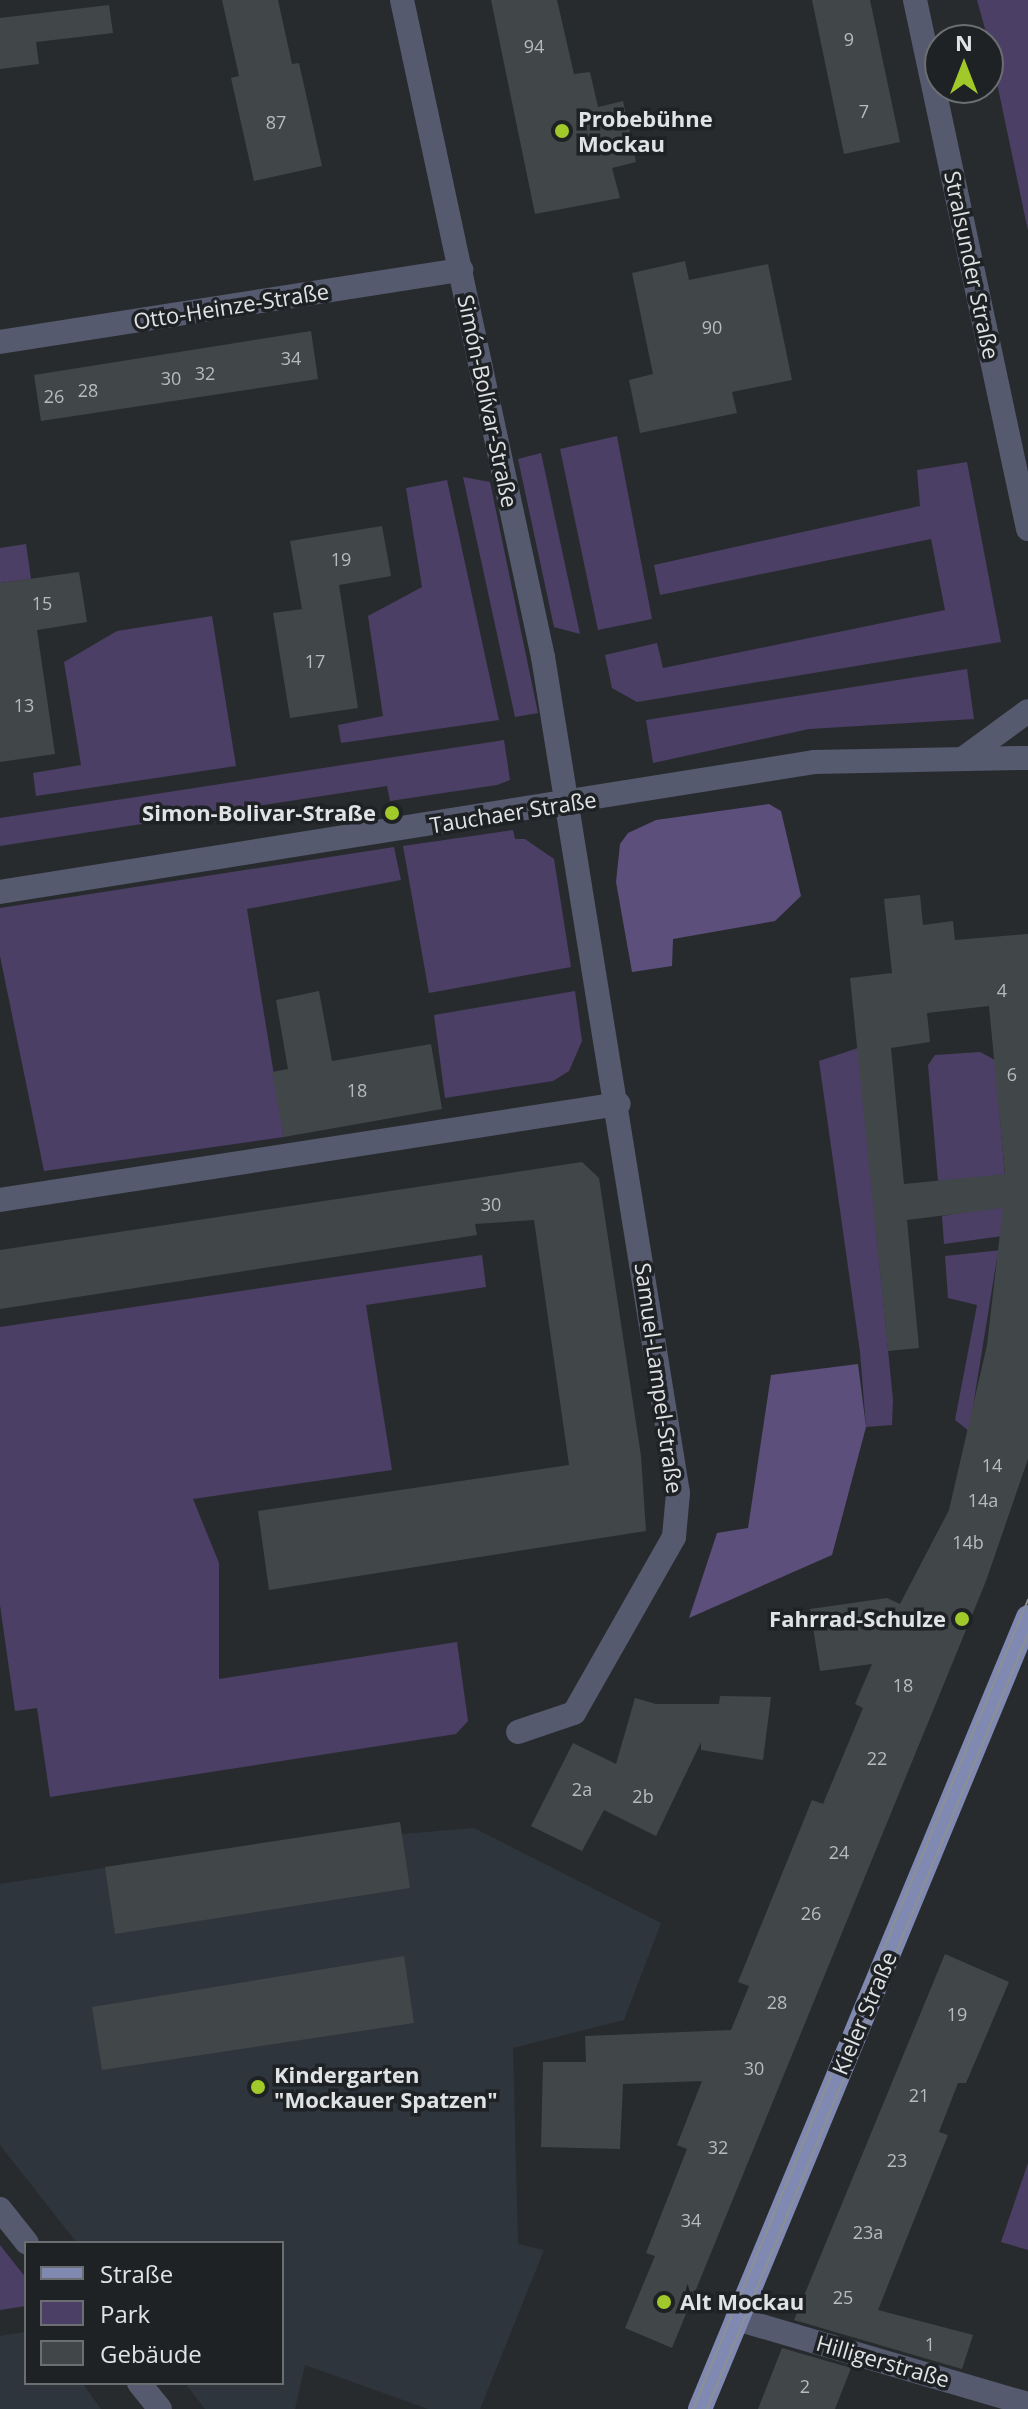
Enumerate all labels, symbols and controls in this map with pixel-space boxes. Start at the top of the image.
north arrow [924,24,1004,104]
text: N [955,27,973,57]
house number: 9 [844,28,854,50]
house number: 94 [524,35,544,57]
house number: 7 [859,100,869,122]
place label: Probebühne Mockau [578,105,713,156]
house number: 87 [266,111,286,133]
marker: Probebühne Mockau [553,122,571,140]
street label: Stralsunder Straße [939,168,1005,362]
street label: Otto-Heinze-Straße [131,278,331,334]
street label: Simón-Bolívar-Straße [453,292,523,510]
house number: 90 [702,316,722,338]
house number: 34 [281,347,301,369]
house number: 32 [195,362,215,384]
house number: 30 [161,367,181,389]
house number: 28 [78,379,98,401]
house number: 26 [44,385,64,407]
house number: 19 [331,548,351,570]
house number: 15 [32,592,52,614]
house number: 17 [305,650,325,672]
house number: 13 [14,694,34,716]
street label: Tauchaer Straße [428,786,598,838]
place label: Simon-Bolivar-Straße [142,800,376,826]
marker: Simon-Bolivar-Straße [383,804,401,822]
house number: 4 [997,979,1007,1001]
house number: 6 [1007,1063,1017,1085]
house number: 18 [347,1079,367,1101]
house number: 30 [481,1193,501,1215]
street label: Samuel-Lampel-Straße [630,1261,688,1495]
house number: 14 [982,1454,1002,1476]
house number: 14a [968,1489,998,1511]
house number: 14b [952,1531,984,1553]
place label: Fahrrad-Schulze [769,1606,946,1632]
marker: Fahrrad-Schulze [953,1610,971,1628]
house number: 18 [893,1674,913,1696]
house number: 22 [867,1747,887,1769]
house number: 2a [572,1778,592,1800]
house number: 2b [632,1785,654,1807]
house number: 24 [829,1841,849,1863]
house number: 26 [801,1902,821,1924]
street label: Kieler Straße [826,1947,902,2079]
house number: 28 [767,1991,787,2013]
house number: 19 [947,2003,967,2025]
house number: 30 [744,2057,764,2079]
place label: Kindergarten "Mockauer Spatzen" [274,2061,498,2112]
marker: Kindergarten "Mockauer Spatzen" [249,2078,267,2096]
house number: 21 [909,2084,929,2106]
house number: 32 [708,2136,728,2158]
house number: 23 [887,2149,907,2171]
house number: 34 [681,2209,701,2231]
house number: 23a [853,2221,883,2243]
legend [24,2241,284,2385]
text: Straße [100,2257,173,2290]
house number: 25 [833,2286,853,2308]
place label: Alt Mockau [680,2289,804,2315]
marker: Alt Mockau [655,2293,673,2311]
text: Park [100,2297,150,2330]
street label: Hilligerstraße [813,2329,953,2393]
house number: 1 [925,2333,935,2355]
text: Gebäude [100,2337,202,2370]
house number: 2 [800,2375,810,2397]

